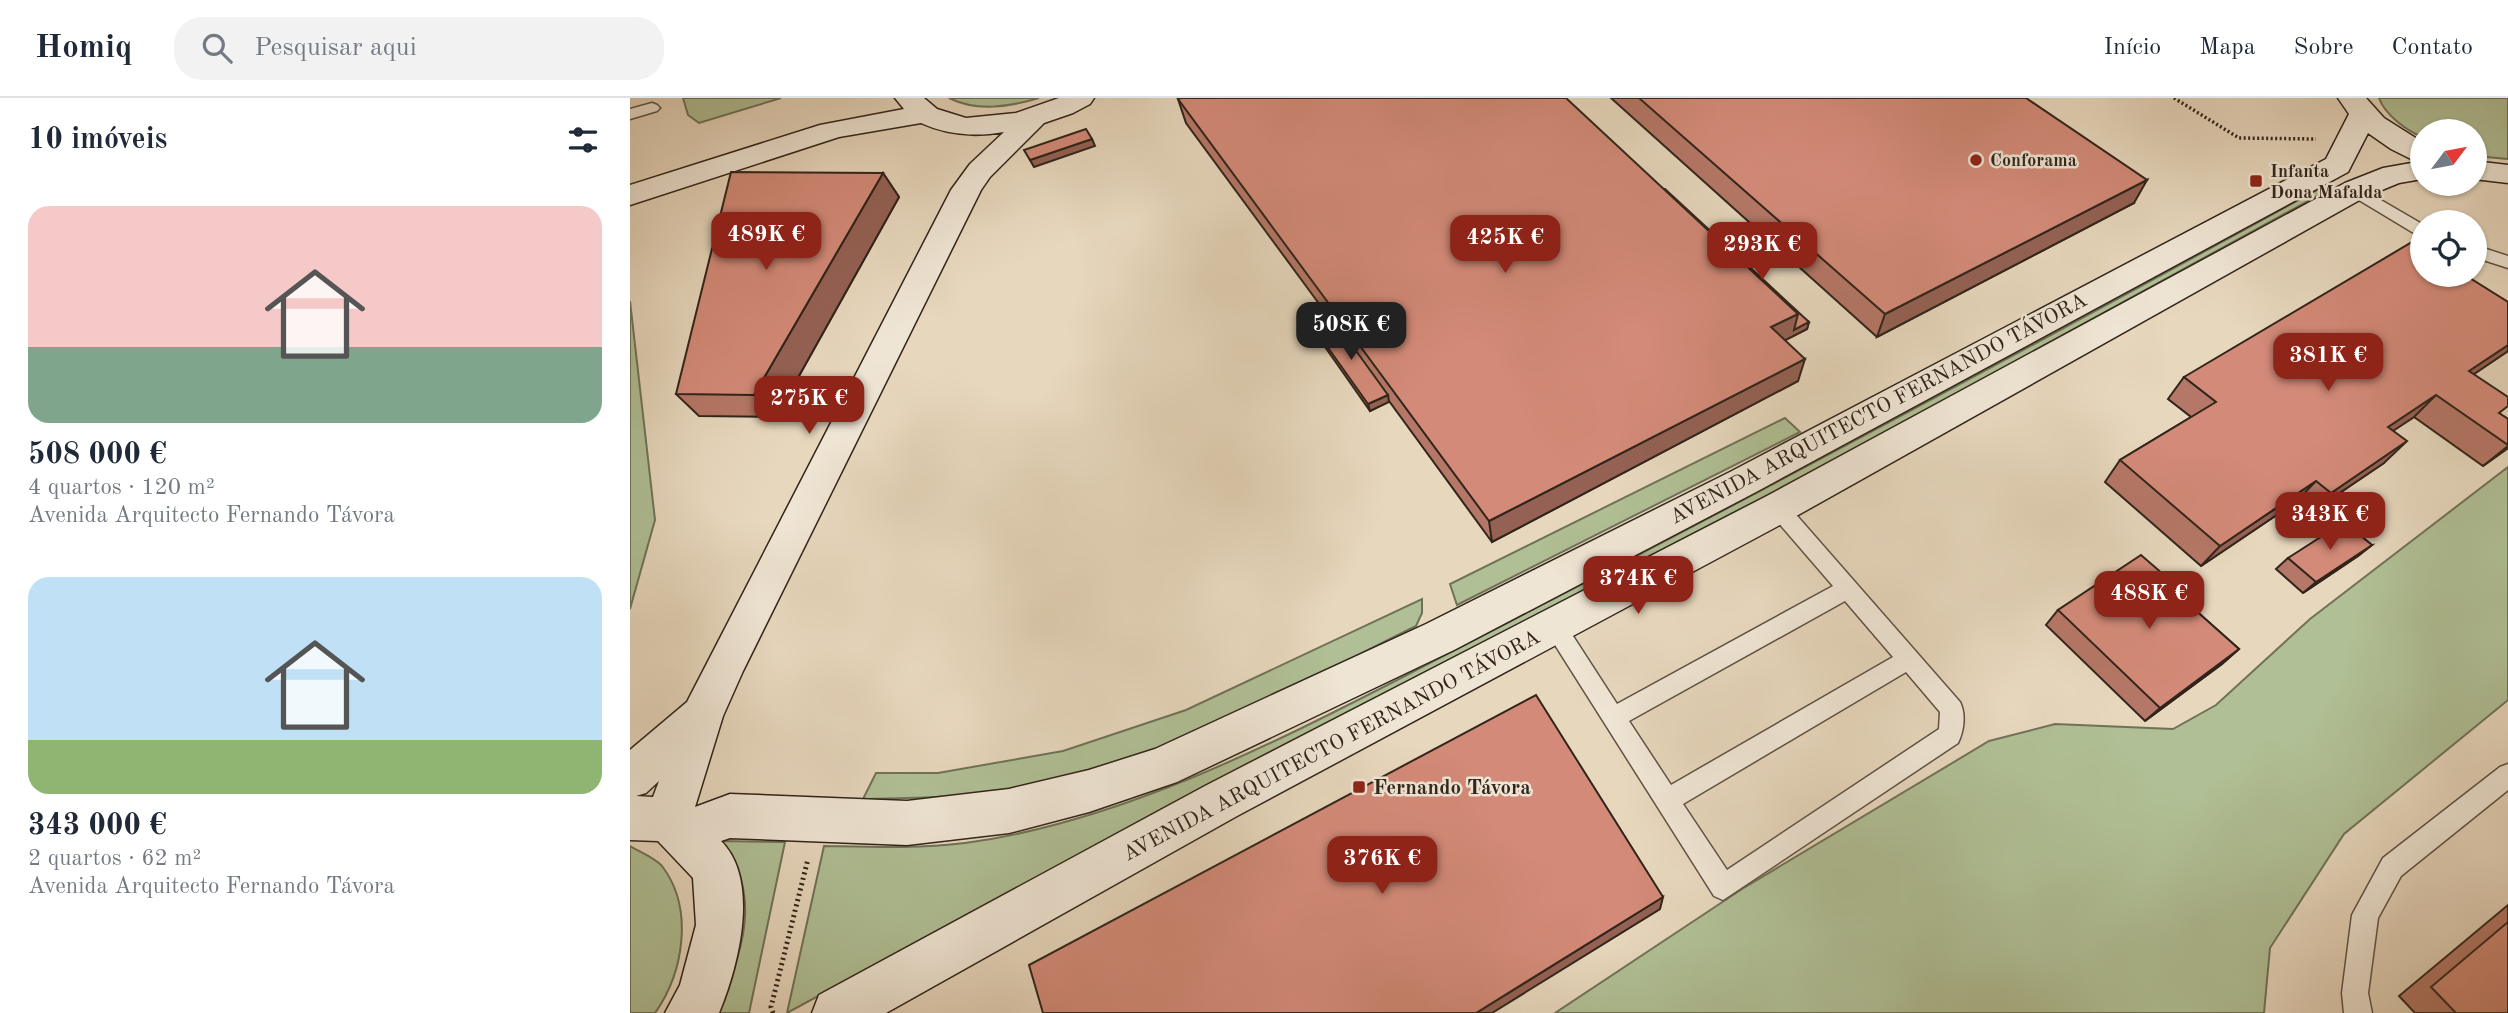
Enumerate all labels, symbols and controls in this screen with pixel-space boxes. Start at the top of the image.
search box [174,17,664,80]
icon: search [198,29,236,67]
text: Homiq [35,32,132,65]
text: Pesquisar aqui [254,35,417,61]
text: Início [2104,36,2161,60]
text: Mapa [2199,36,2256,60]
text: Sobre [2294,36,2353,60]
text: Contato [2391,36,2473,60]
north arrow [2410,119,2487,196]
map controls [2410,119,2487,287]
icon: filters [564,121,602,159]
text: 10 imóveis [28,125,167,155]
marker: Conforama [1968,152,1984,168]
place label: Conforama [1990,152,2077,170]
place label: Infanta Dona Mafalda [2270,163,2382,202]
marker: Infanta Dona Mafalda [2248,173,2264,189]
button: locate [2410,210,2487,287]
pin: 489K € [709,212,823,272]
pin: 425K € [1448,216,1562,275]
pin: 293K € [1705,222,1819,282]
text: 489K € [727,223,805,246]
text: 425K € [1466,226,1544,249]
text: 293K € [1723,233,1801,256]
icon: home [252,251,378,377]
street label: AVENIDA ARQUITECTO FERNANDO TÁVORA [1665,286,2091,529]
pin: 508K € [1294,302,1408,362]
text: 508K € [1312,313,1390,336]
pin: 381K € [2271,334,2385,393]
text: 381K € [2289,344,2367,367]
pin: 275K € [752,376,866,436]
text: 275K € [770,387,848,410]
text: 508 000 € [28,440,167,470]
text: 4 quartos · 120 m² [28,476,215,499]
pin: 343K € [2273,492,2387,552]
text: 343K € [2291,503,2369,526]
text: Avenida Arquitecto Fernando Távora [28,504,395,527]
pin: 374K € [1581,556,1695,616]
text: 374K € [1599,567,1677,590]
pin: 488K € [2092,572,2206,631]
text: 488K € [2110,582,2188,605]
icon: home [252,622,378,748]
street label: AVENIDA ARQUITECTO FERNANDO TÁVORA [1118,623,1544,866]
place label: Fernando Távora [1373,778,1531,799]
marker: Fernando Távora [1351,779,1367,795]
text: 343 000 € [28,811,167,841]
pin: 376K € [1325,836,1439,896]
text: 2 quartos · 62 m² [28,847,201,870]
text: 376K € [1343,847,1421,870]
text: Avenida Arquitecto Fernando Távora [28,875,395,898]

